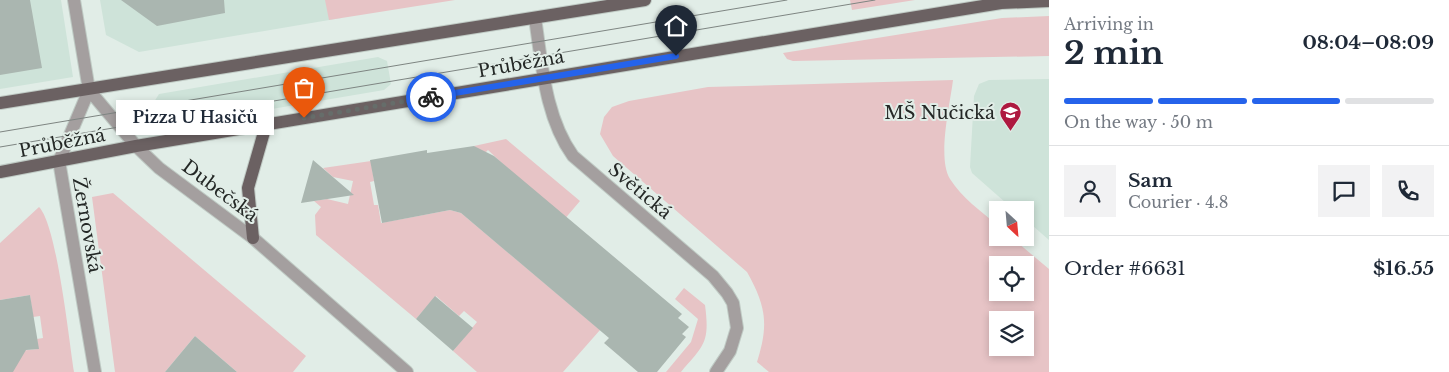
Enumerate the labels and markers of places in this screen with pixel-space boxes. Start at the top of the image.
pin [655,5,697,56]
pin [283,67,325,118]
callout: Pizza U Hasičů [116,100,274,136]
place label: MŠ Nučická [884,101,995,124]
school or university icon: MŠ Nučická [999,101,1023,132]

